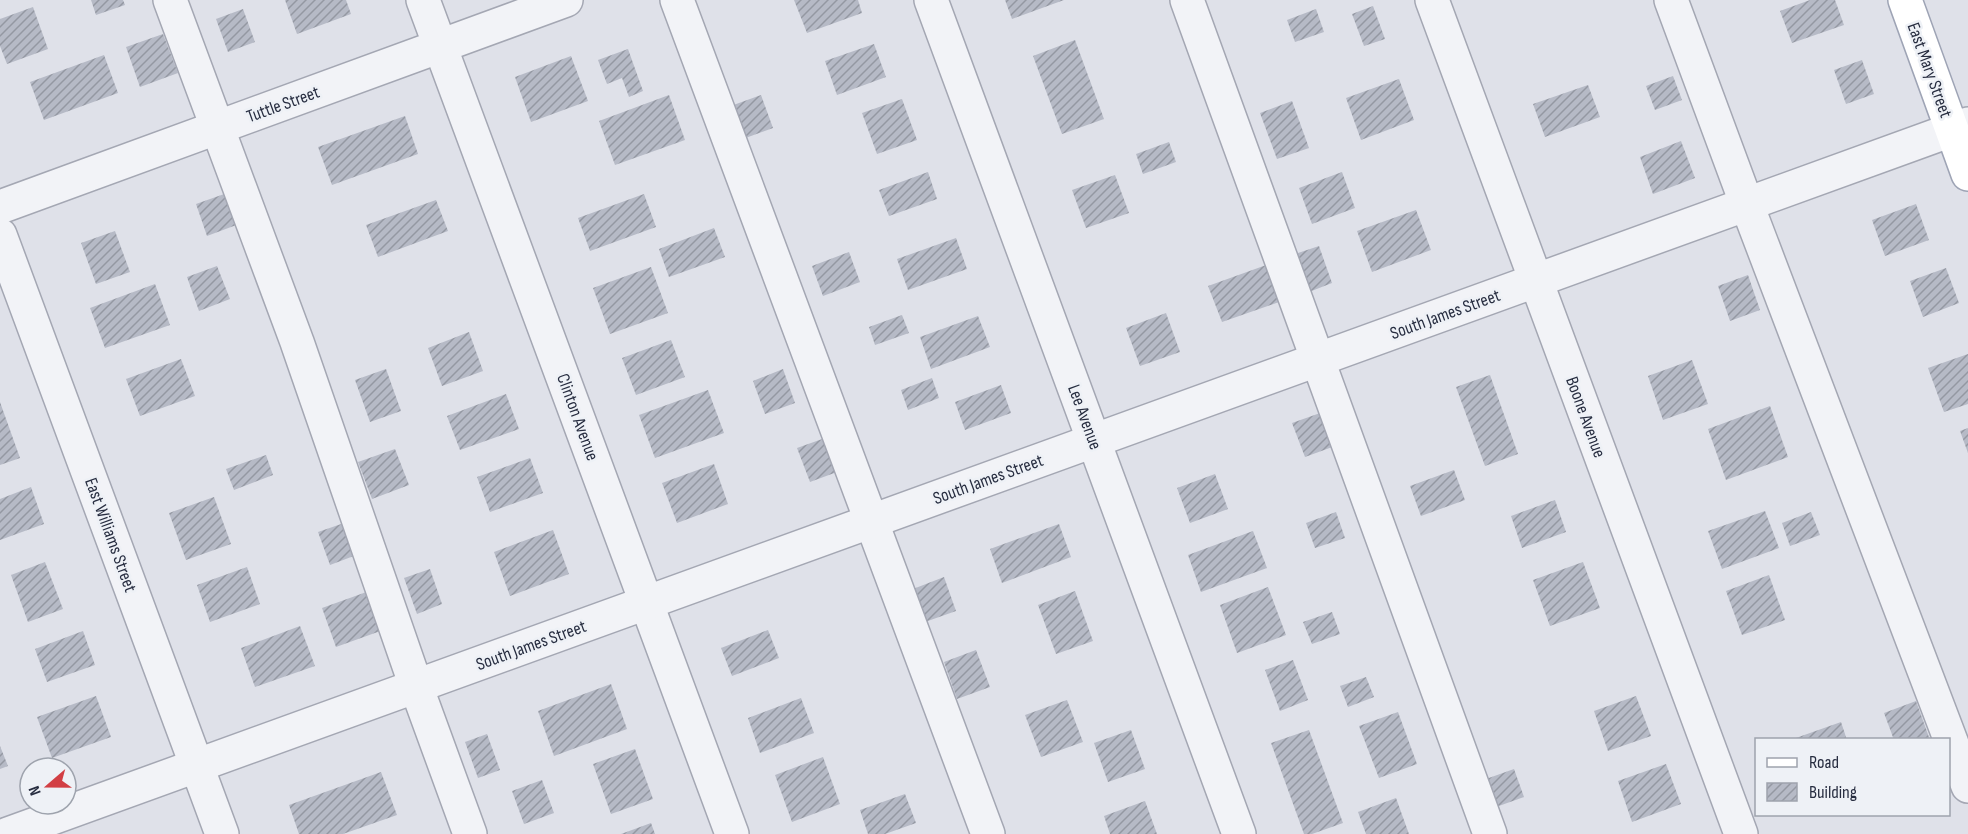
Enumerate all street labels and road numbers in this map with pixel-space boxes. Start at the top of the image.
street label: East Mary Street [1903,20,1957,121]
street label: Tuttle Street [244,81,323,127]
street label: South James Street [1387,285,1503,344]
street label: Clinton Avenue [552,371,603,464]
street label: Boone Avenue [1561,374,1610,461]
street label: Lee Avenue [1063,382,1106,453]
street label: South James Street [930,450,1046,509]
street label: East Williams Street [80,475,141,596]
street label: South James Street [473,616,589,675]

